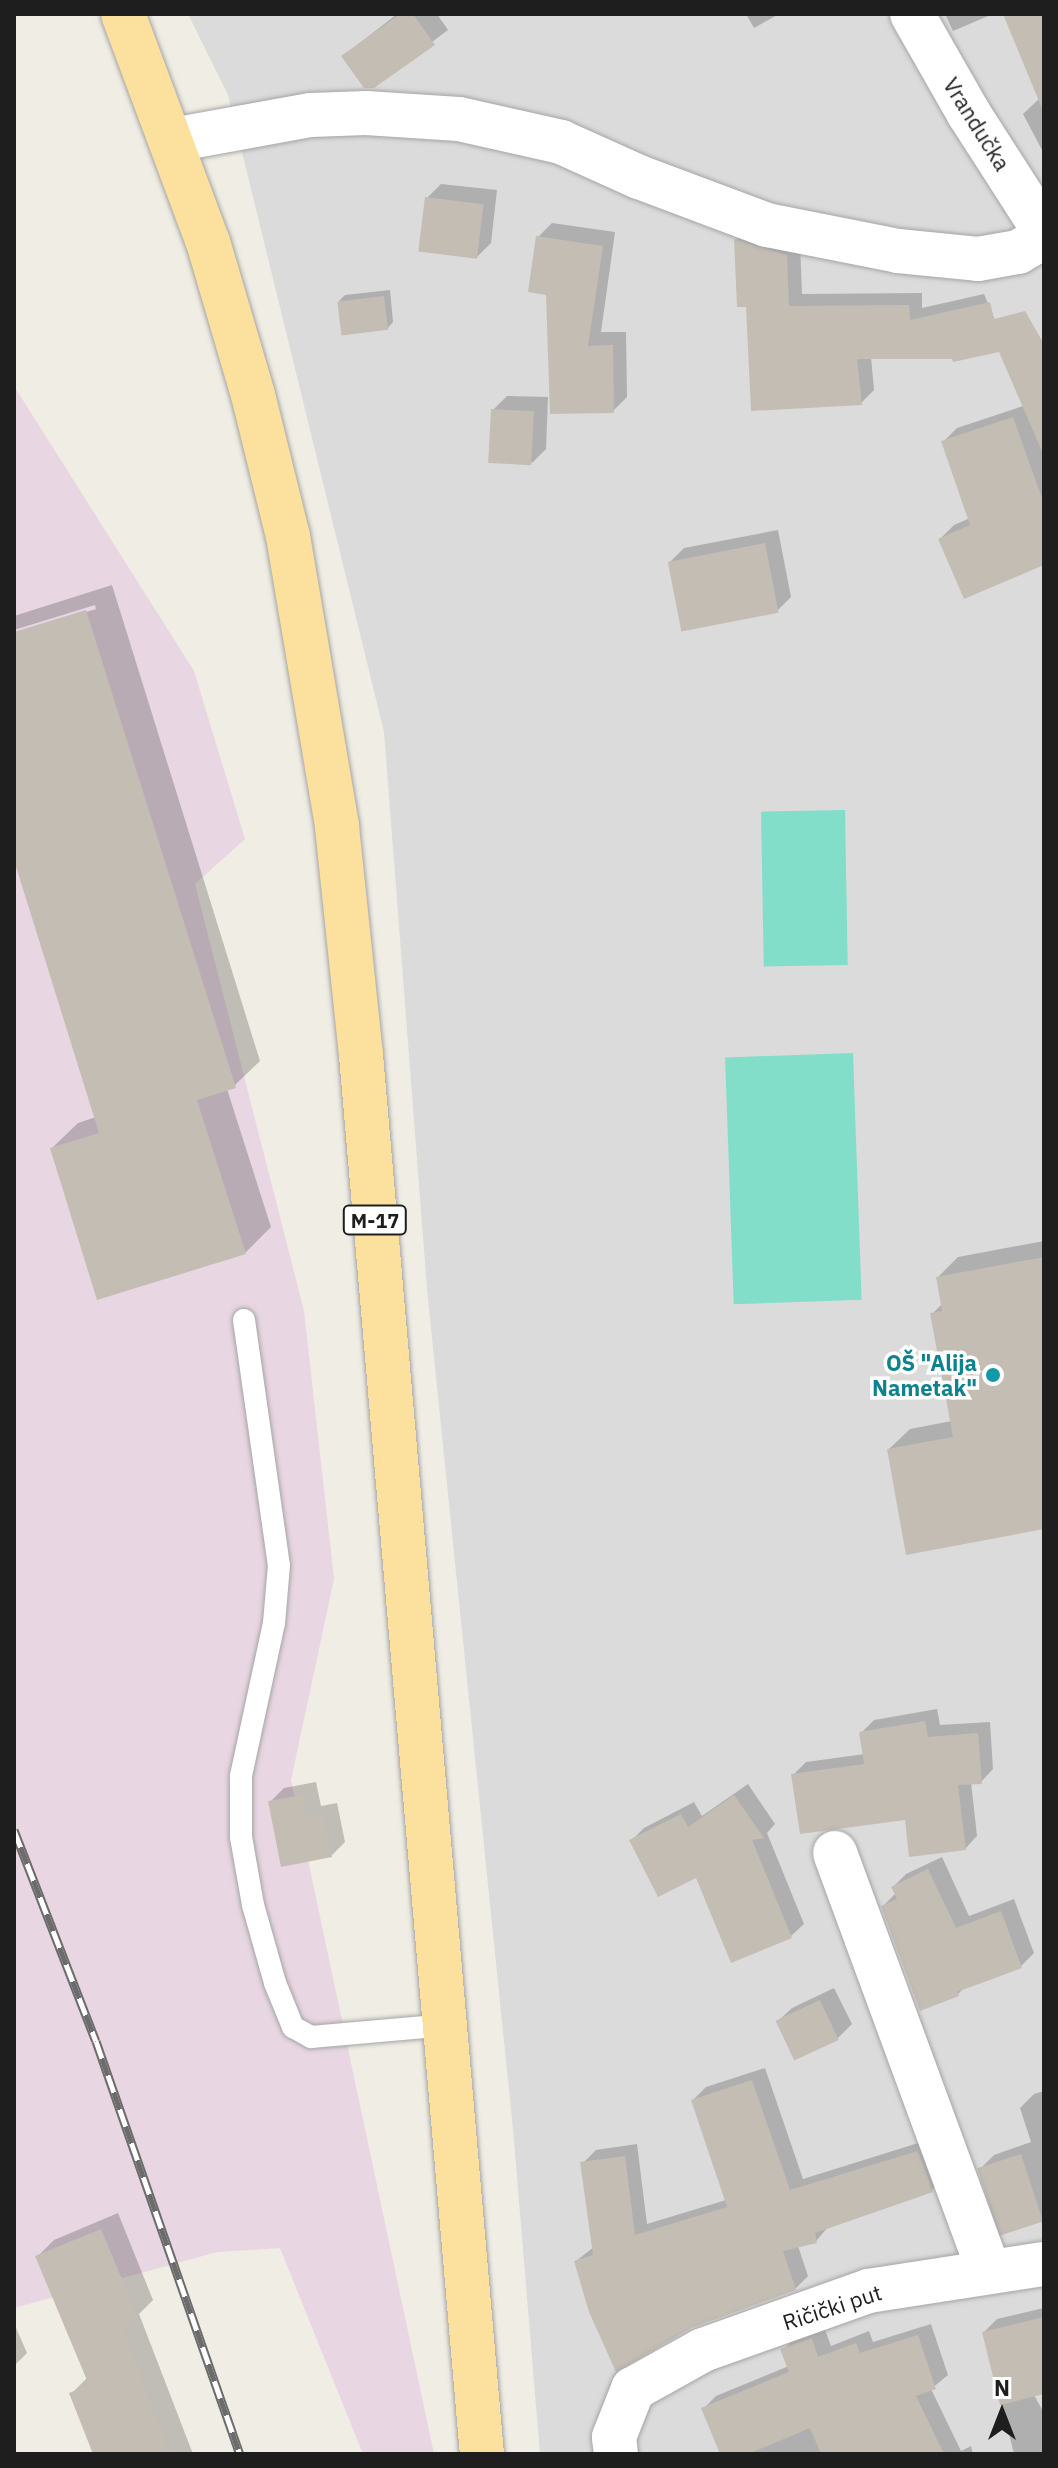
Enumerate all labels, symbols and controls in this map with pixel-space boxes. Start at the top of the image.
street label: Vrandučka [938,73,1016,175]
road number: M-17 [341,1204,409,1236]
place label: OŠ "Alija Nametak" [872,1349,977,1400]
marker: OŠ "Alija Nametak" [984,1366,1002,1384]
street label: Ričički put [779,2279,885,2335]
north arrow [962,2372,1042,2452]
text: N [994,2373,1010,2402]

